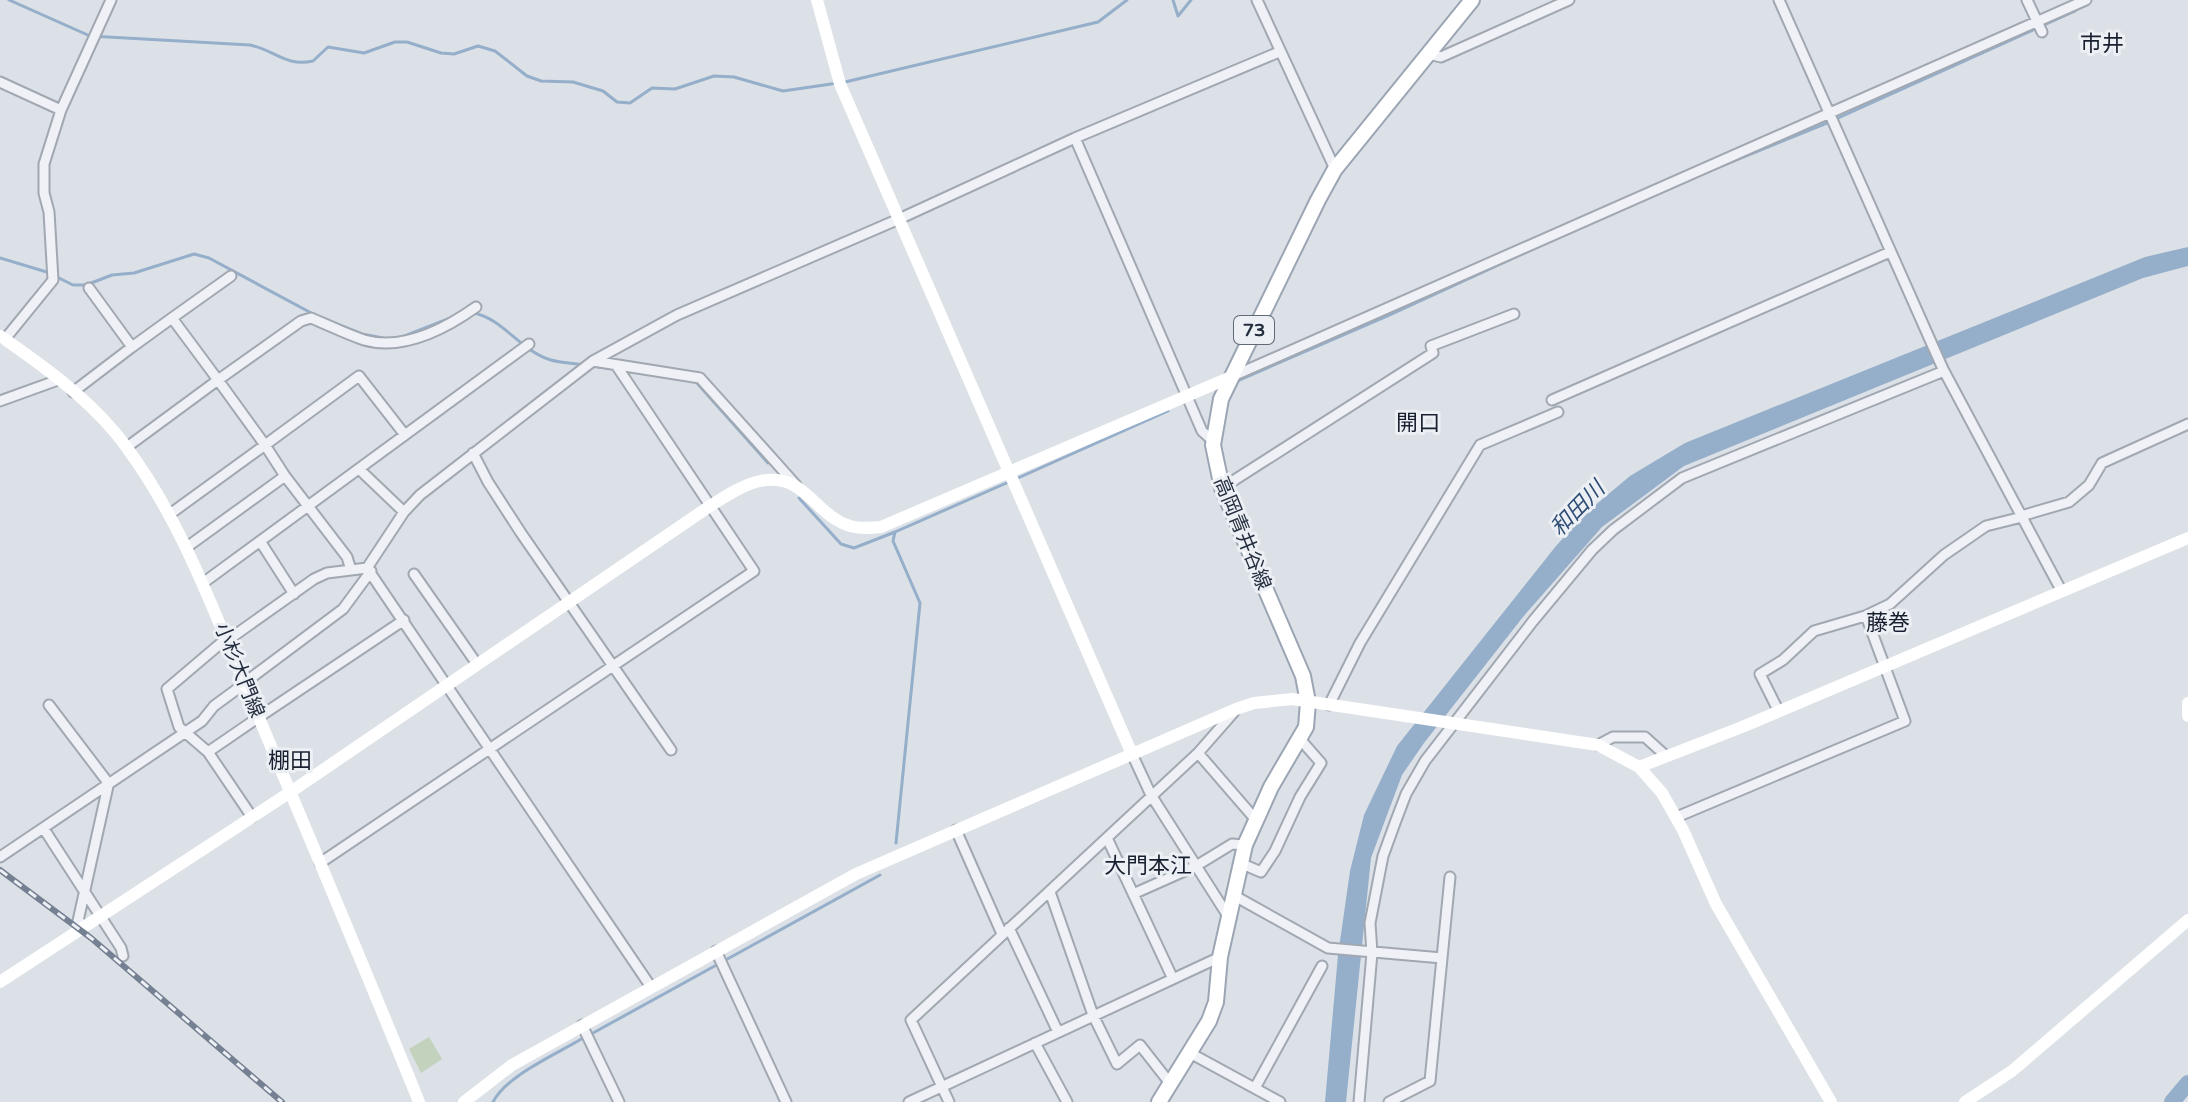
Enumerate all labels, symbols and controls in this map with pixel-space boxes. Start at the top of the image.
district label: 市井 [2080,31,2124,57]
road number: 73 [1234,316,1274,344]
district label: 開口 [1396,410,1440,436]
street label: 高岡青井谷線 [1208,473,1276,594]
water label: 和田川 [1545,474,1611,541]
district label: 藤巻 [1866,610,1910,636]
street label: 小杉大門線 [209,620,269,721]
district label: 棚田 [268,748,312,774]
district label: 大門本江 [1104,853,1192,879]

